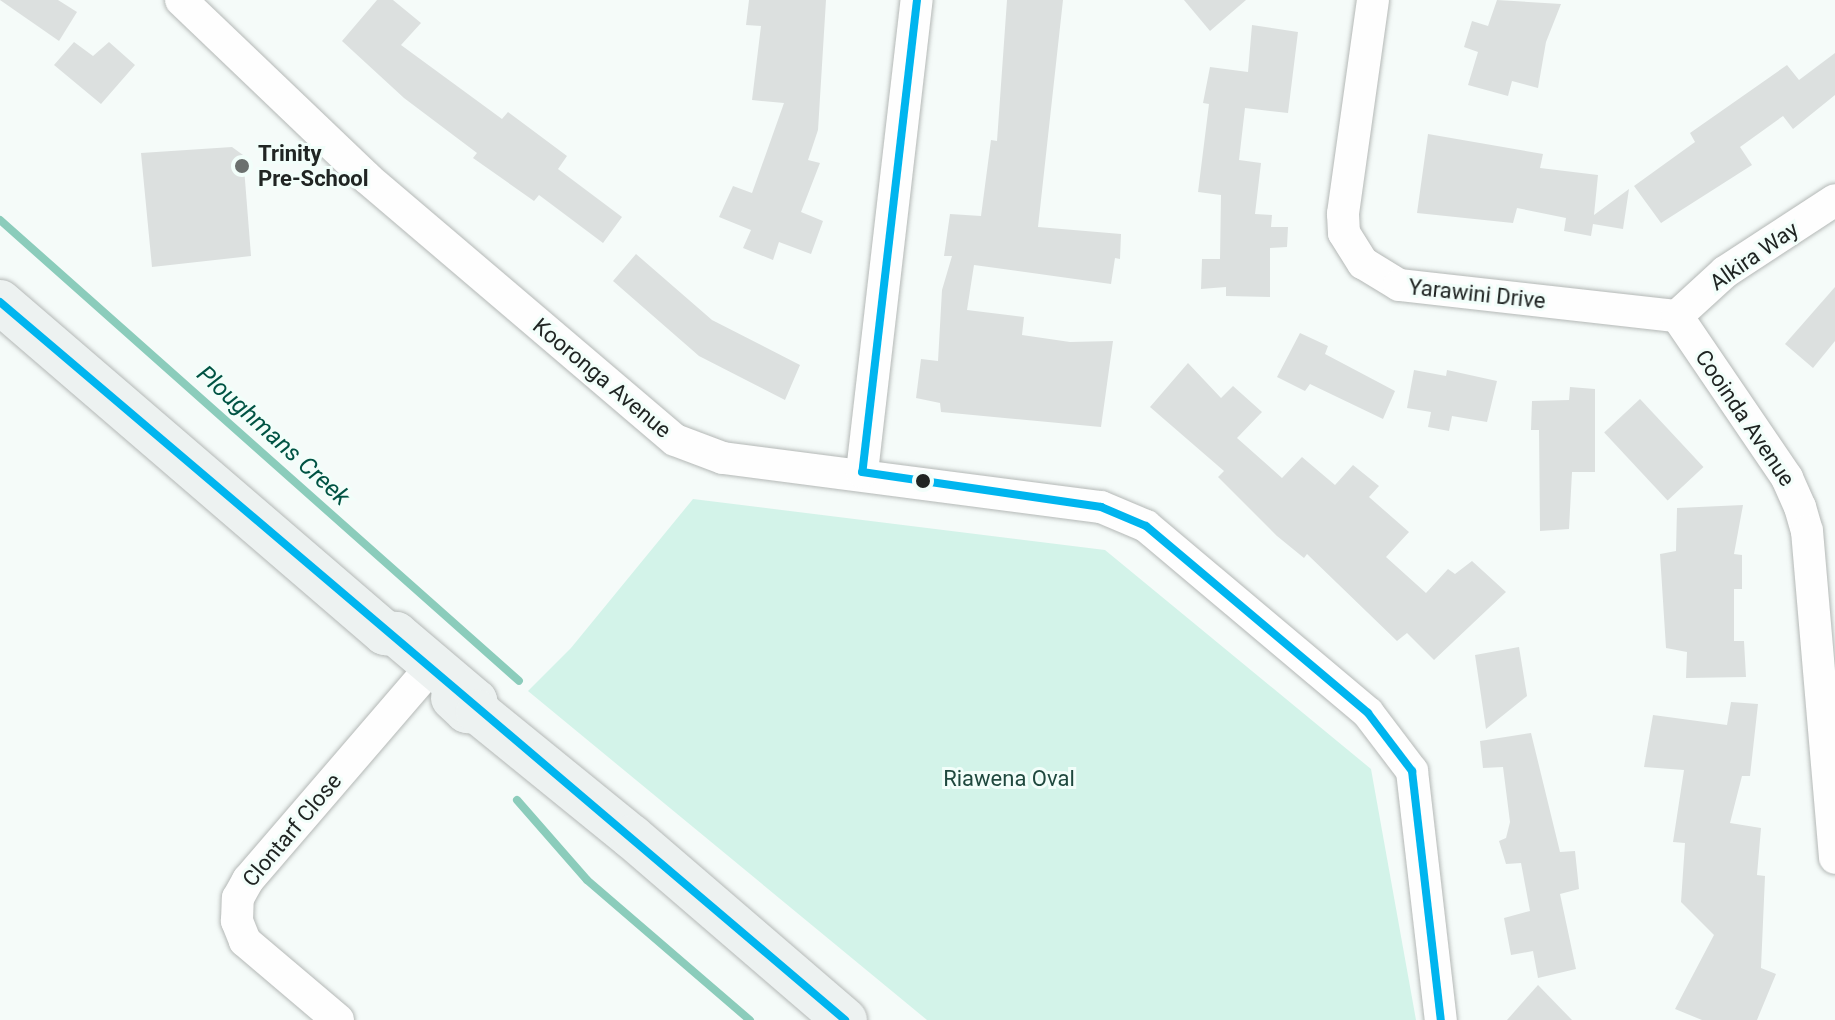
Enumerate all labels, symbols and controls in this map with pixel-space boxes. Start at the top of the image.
place label: Trinity Pre-School [258,140,369,192]
marker: Trinity Pre-School [233,157,251,175]
street label: Alkira Way [1705,216,1803,296]
street label: Yarawini Drive [1407,274,1547,314]
street label: Kooronga Avenue [528,313,676,443]
street label: Cooinda Avenue [1690,345,1800,491]
water label: Ploughmans Creek [191,360,355,512]
unlabelled marker [915,473,931,489]
park label: Riawena Oval [943,766,1075,792]
street label: Clontarf Close [237,768,347,892]

